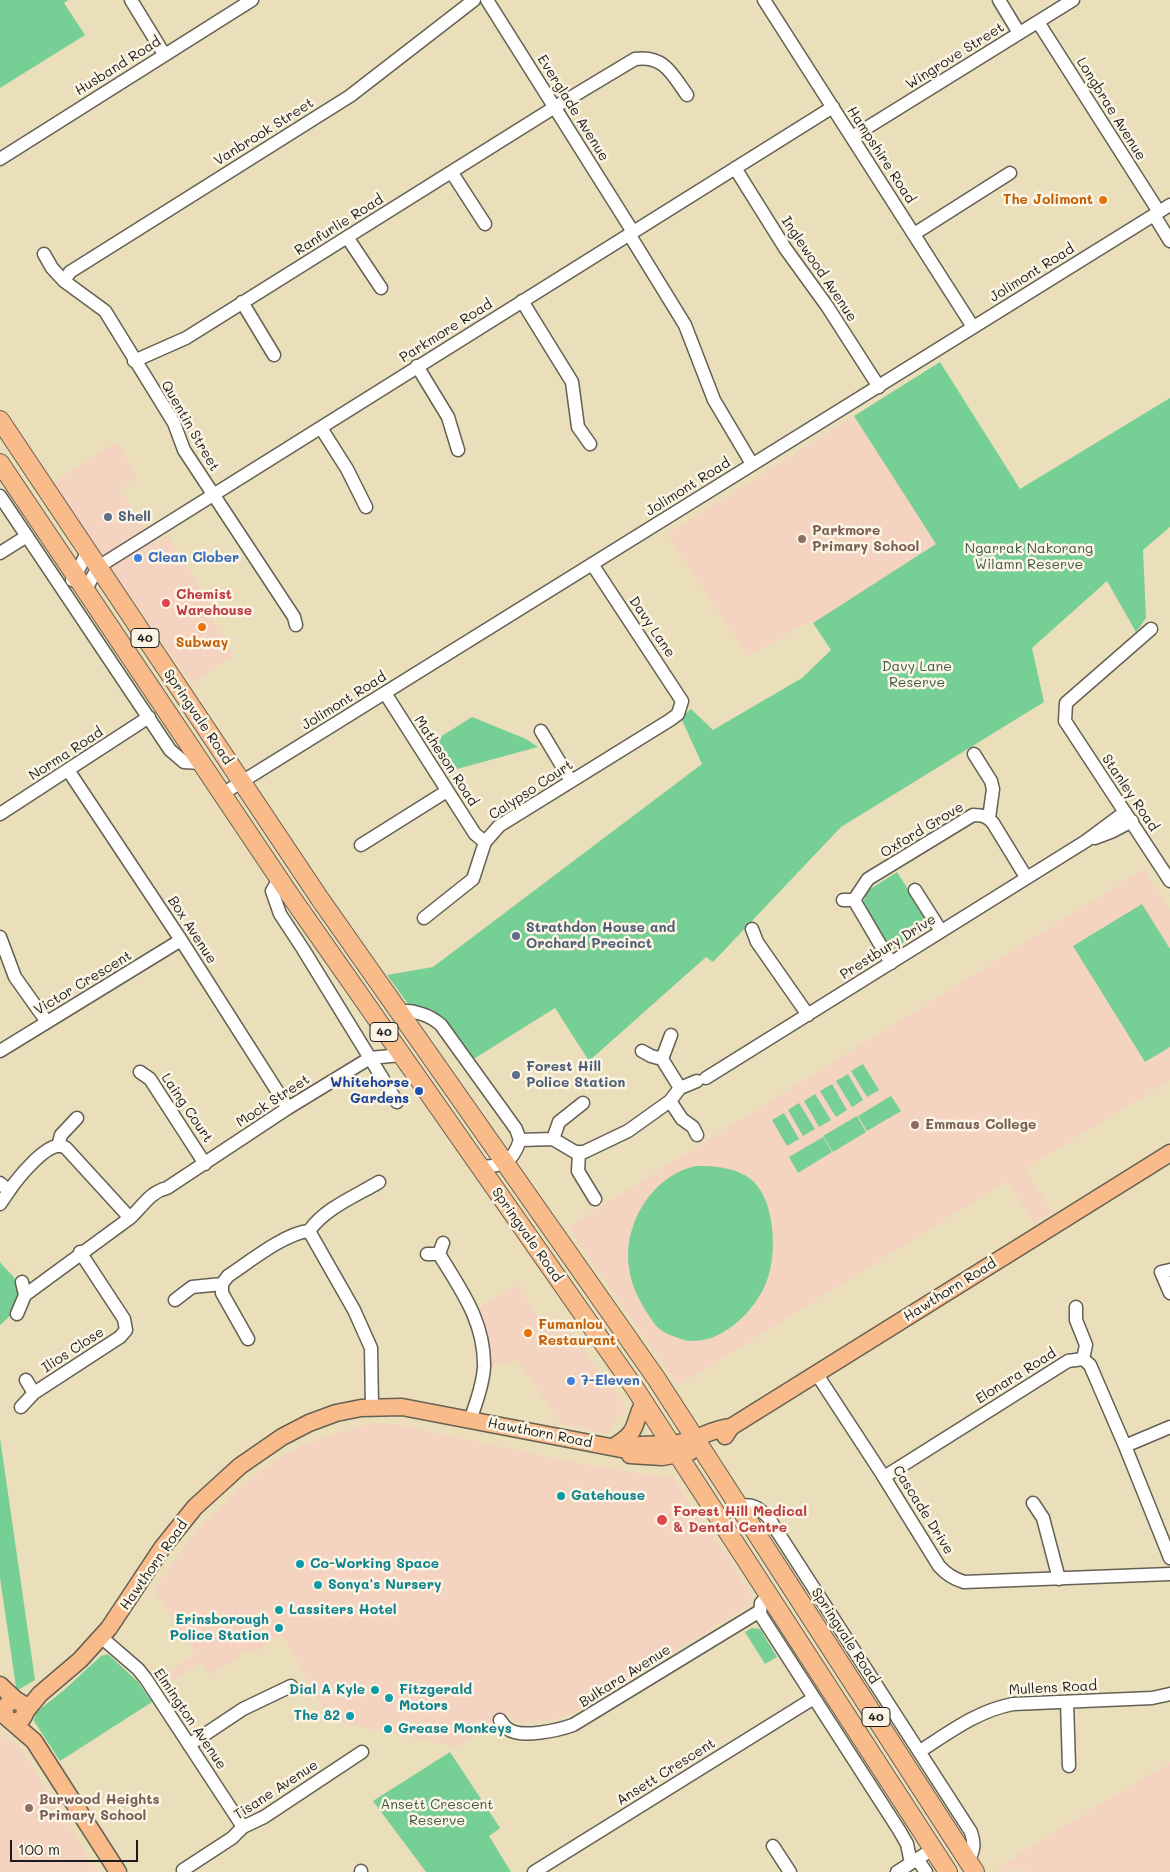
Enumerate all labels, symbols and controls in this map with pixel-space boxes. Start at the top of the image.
street label: Wingrove Street [903,19,1007,93]
street label: Husband Road [72,33,164,99]
street label: Everglade Avenue [534,52,612,164]
street label: Longbrae Avenue [1073,55,1149,163]
street label: Vanbrook Street [211,95,317,169]
street label: Hampshire Road [843,103,919,207]
street label: Ranfurlie Road [292,191,386,259]
place label: The Jolimont [1003,192,1093,208]
marker: The Jolimont [1097,194,1109,206]
street label: Inglewood Avenue [778,213,860,325]
street label: Jolimont Road [987,240,1077,306]
street label: Parkmore Road [396,296,496,366]
street label: Quentin Street [157,378,223,474]
street label: Jolimont Road [643,454,733,520]
place label: Shell [118,509,151,525]
marker: Shell [102,511,114,523]
place label: Parkmore Primary School [812,523,919,556]
marker: Parkmore Primary School [796,533,808,545]
park label: Ngarrak Nakorang Wilamn Reserve [965,541,1093,574]
place label: Clean Clober [148,550,239,566]
marker: Clean Clober [132,552,144,564]
place label: Chemist Warehouse [176,587,252,620]
street label: Davy Lane [625,593,679,661]
marker: Chemist Warehouse [160,597,172,609]
marker: Subway [196,621,208,633]
road number: 40 [131,628,159,648]
place label: Subway [176,635,228,651]
park label: Davy Lane Reserve [882,659,952,692]
street label: Springvale Road [160,666,236,768]
street label: Jolimont Road [299,668,389,734]
street label: Matheson Road [410,712,482,810]
street label: Norma Road [26,724,106,784]
street label: Stanley Road [1098,751,1162,835]
street label: Calypso Court [486,757,576,823]
street label: Oxford Grove [877,799,967,861]
street label: Box Avenue [164,893,220,967]
street label: Prestbury Drive [837,911,939,983]
place label: Strathdon House and Orchard Precinct [526,920,675,952]
marker: Strathdon House and Orchard Precinct [510,930,522,942]
street label: Victor Crescent [31,947,135,1019]
road number: 40 [370,1022,398,1042]
place label: Forest Hill Police Station [526,1059,625,1092]
marker: Forest Hill Police Station [510,1069,522,1081]
street label: Laing Court [158,1070,216,1146]
street label: Mock Street [233,1071,313,1131]
place label: Whitehorse Gardens [330,1075,409,1108]
marker: Whitehorse Gardens [413,1085,425,1097]
place label: Emmaus College [925,1117,1036,1133]
marker: Emmaus College [909,1119,921,1131]
street label: Springvale Road [488,1185,566,1285]
street label: Hawthorn Road [901,1255,999,1325]
place label: Fumanlou Restaurant [538,1317,616,1350]
street label: Ilios Close [39,1324,107,1376]
marker: Fumanlou Restaurant [522,1327,534,1339]
street label: Elonara Road [973,1345,1059,1407]
place label: 7-Eleven [581,1373,640,1389]
marker: 7-Eleven [565,1375,577,1387]
street label: Hawthorn Road [486,1415,594,1451]
street label: Cascade Drive [889,1463,957,1557]
place label: Gatehouse [571,1488,645,1504]
marker: Gatehouse [555,1490,567,1502]
place label: Forest Hill Medical & Dental Centre [673,1504,807,1536]
marker: Forest Hill Medical & Dental Centre [655,1513,669,1527]
street label: Hawthorn Road [117,1517,191,1613]
place label: Co-Working Space [310,1556,439,1572]
marker: Co-Working Space [294,1558,306,1570]
place label: Sonya's Nursery [328,1577,442,1593]
marker: Sonya's Nursery [312,1579,324,1591]
street label: Springvale Road [808,1585,882,1687]
place label: Lassiters Hotel [289,1602,397,1618]
marker: Lassiters Hotel [273,1604,285,1616]
place label: Erinsborough Police Station [170,1612,269,1644]
marker: Erinsborough Police Station [273,1622,285,1634]
street label: Bulkara Avenue [576,1641,674,1711]
street label: Elmington Avenue [150,1665,230,1773]
street label: Mullens Road [1008,1677,1098,1699]
place label: Dial A Kyle [289,1682,365,1698]
place label: Fitzgerald Motors [399,1682,472,1714]
marker: Dial A Kyle [369,1684,381,1696]
marker: Fitzgerald Motors [383,1692,395,1704]
place label: The 82 [294,1708,340,1724]
road number: 40 [862,1708,890,1726]
marker: The 82 [344,1710,356,1722]
place label: Grease Monkeys [398,1721,512,1737]
marker: Grease Monkeys [382,1723,394,1735]
street label: Ansett Crescent [614,1735,718,1809]
street label: Tisane Avenue [231,1757,321,1823]
place label: Burwood Heights Primary School [39,1792,160,1824]
park label: Ansett Crescent Reserve [380,1797,494,1830]
marker: Burwood Heights Primary School [23,1802,35,1814]
scale bar [12,1830,140,1862]
text: 100 m [18,1839,60,1859]

